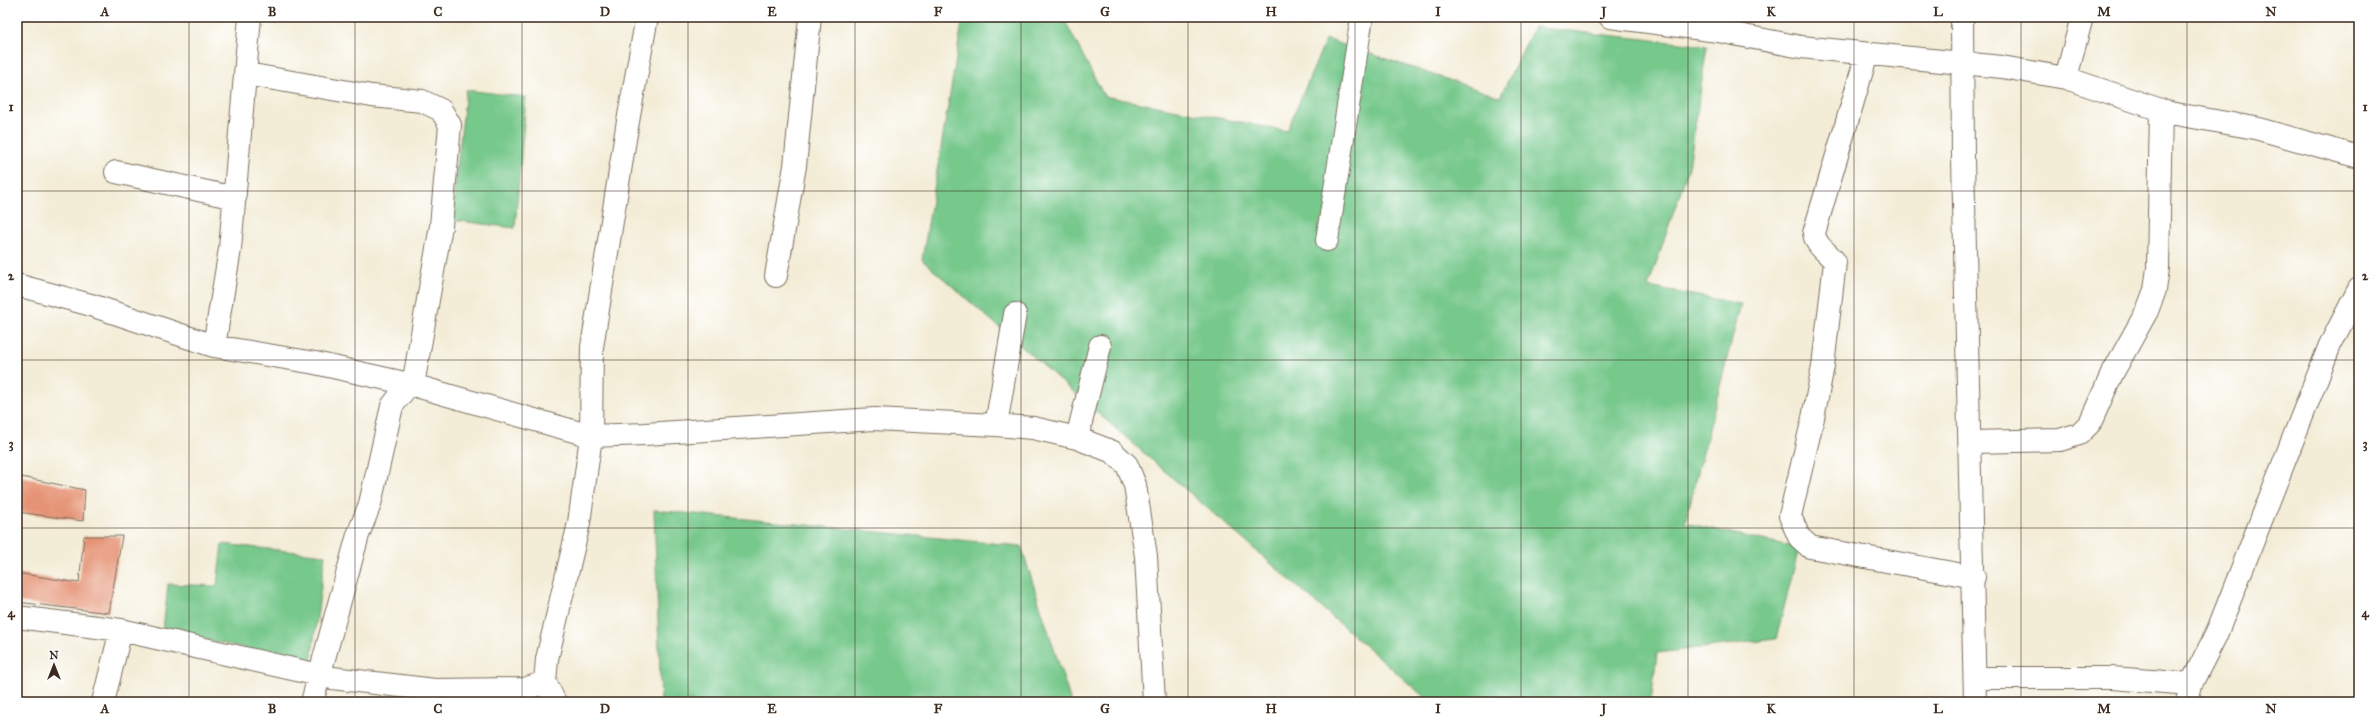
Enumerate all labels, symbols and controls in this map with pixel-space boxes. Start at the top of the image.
text: A [100,4,110,20]
text: B [268,4,277,20]
text: C [434,4,443,20]
text: D [600,4,610,20]
text: E [767,4,777,20]
text: F [934,4,943,20]
text: G [1100,4,1110,20]
text: H [1265,4,1277,20]
text: I [1435,4,1441,20]
text: J [1599,4,1607,20]
text: K [1766,4,1776,20]
text: L [1933,4,1943,20]
text: M [2097,4,2111,20]
text: N [2265,4,2277,20]
text: 1 [8,99,14,115]
text: 1 [2362,99,2368,115]
text: 2 [8,268,15,284]
text: 2 [2362,268,2369,284]
text: 3 [8,436,14,452]
text: 3 [2362,436,2368,452]
text: 4 [7,605,15,621]
text: 4 [2361,605,2369,621]
north arrow [34,645,74,685]
text: N [49,649,59,662]
text: A [100,701,110,717]
text: B [268,701,277,717]
text: C [434,701,443,717]
text: D [600,701,610,717]
text: E [767,701,777,717]
text: F [934,701,943,717]
text: G [1100,701,1110,717]
text: H [1265,701,1277,717]
text: I [1435,701,1441,717]
text: J [1599,701,1607,717]
text: K [1766,701,1776,717]
text: L [1933,701,1943,717]
text: M [2097,701,2111,717]
text: N [2265,701,2277,717]

